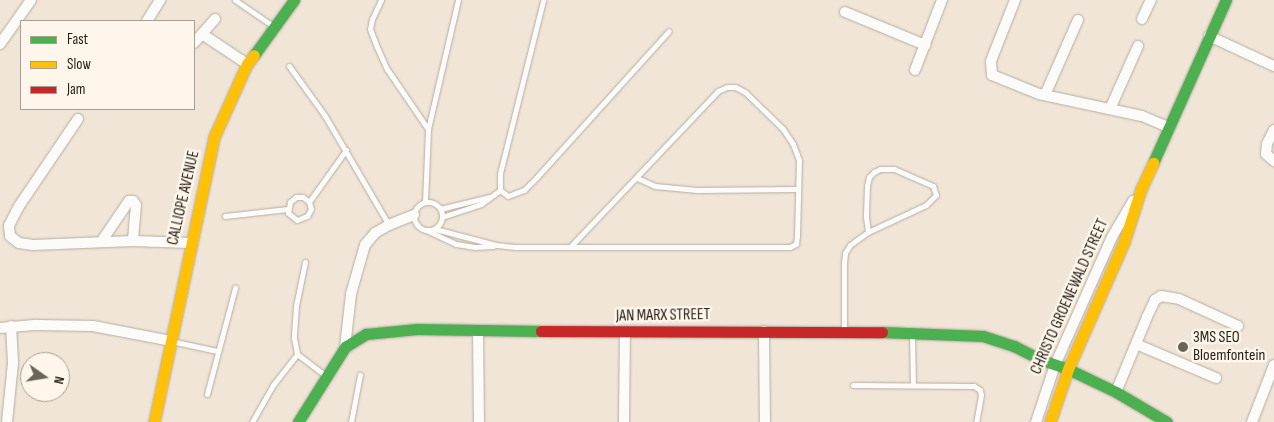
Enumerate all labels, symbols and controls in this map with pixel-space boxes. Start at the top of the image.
legend [20,20,195,110]
text: Fast [67,30,88,49]
text: Slow [67,55,91,74]
text: Jam [67,80,85,99]
street label: CALLIOPE AVENUE [164,149,204,247]
street label: CHRISTO GROENEWALD STREET [1027,216,1113,378]
street label: JAN MARX STREET [616,306,710,326]
place label: 3MS SEO Bloemfontein [1193,328,1265,366]
marker: 3MS SEO Bloemfontein [1177,341,1189,353]
north arrow [20,352,70,402]
text: N [50,375,68,386]

